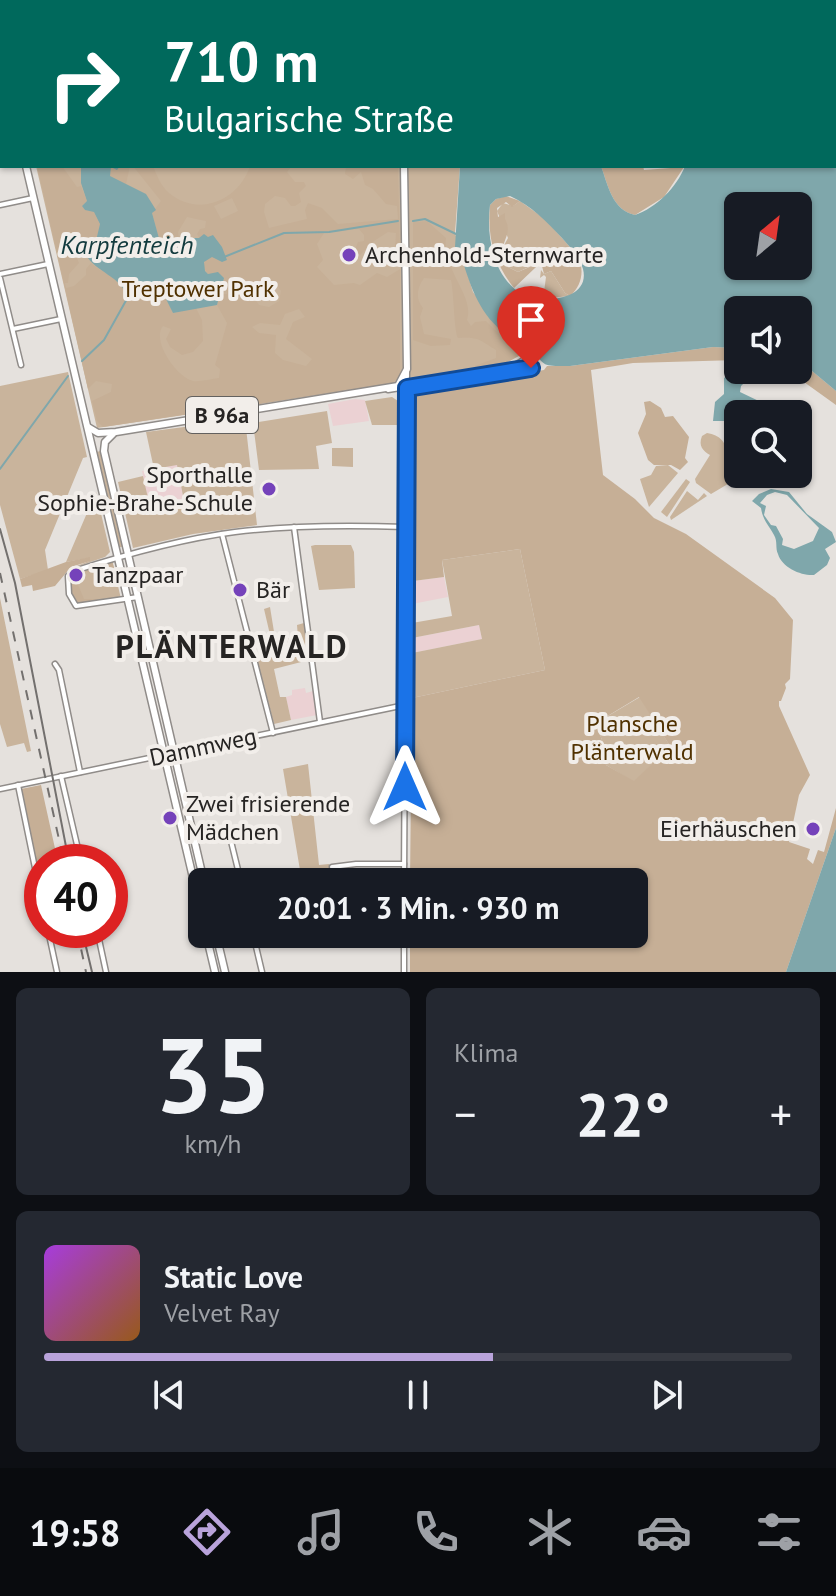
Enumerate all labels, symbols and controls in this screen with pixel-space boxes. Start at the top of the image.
text: 710 m [164,25,319,97]
icon: right [32,32,136,136]
text: Bulgarische Straße [164,95,454,142]
north arrow [724,192,812,280]
map controls [724,192,812,488]
water label: Karpfenteich [60,228,194,261]
place label: Archenhold-Sternwarte [365,239,604,270]
marker: Archenhold-Sternwarte [340,246,358,264]
park label: Treptower Park [122,273,275,304]
pin [497,286,565,368]
button: sound [724,296,812,384]
icon: arrive [509,298,553,342]
road number: B 96a [186,397,258,433]
button: search [724,400,812,488]
place label: Sporthalle Sophie-Brahe-Schule [37,459,253,518]
marker: Sporthalle Sophie-Brahe-Schule [260,480,278,498]
place label: Tanzpaar [92,559,184,590]
marker: Tanzpaar [67,566,85,584]
place label: Bär [256,574,290,605]
marker: Bär [231,581,249,599]
district label: PLÄNTERWALD [115,625,349,667]
park label: Plansche Plänterwald [570,708,694,767]
street label: Dammweg [146,720,259,773]
position arrow [363,745,447,829]
place label: Zwei frisierende Mädchen [186,788,350,847]
marker: Zwei frisierende Mädchen [161,809,179,827]
place label: Eierhäuschen [660,813,797,844]
marker: Eierhäuschen [804,820,822,838]
speed limit sign: 40 [24,844,128,948]
text: 20:01 · 3 Min. · 930 m [277,888,559,927]
text: 35 [154,1007,272,1142]
text: Klima [454,1036,518,1069]
text: 22° [576,1075,670,1153]
text: − [454,1085,476,1142]
text: + [770,1085,792,1142]
text: km/h [185,1127,242,1160]
text: Static Love [164,1257,303,1296]
text: Velvet Ray [164,1296,280,1329]
icon: previous [147,1373,191,1417]
icon: pause [396,1373,440,1417]
icon: next [645,1373,689,1417]
icon: directions [179,1504,235,1560]
icon: music [293,1504,349,1560]
icon: phone [408,1504,464,1560]
icon: climate [522,1504,578,1560]
icon: car [636,1504,692,1560]
icon: filters [751,1504,807,1560]
text: 19:58 [29,1509,121,1556]

